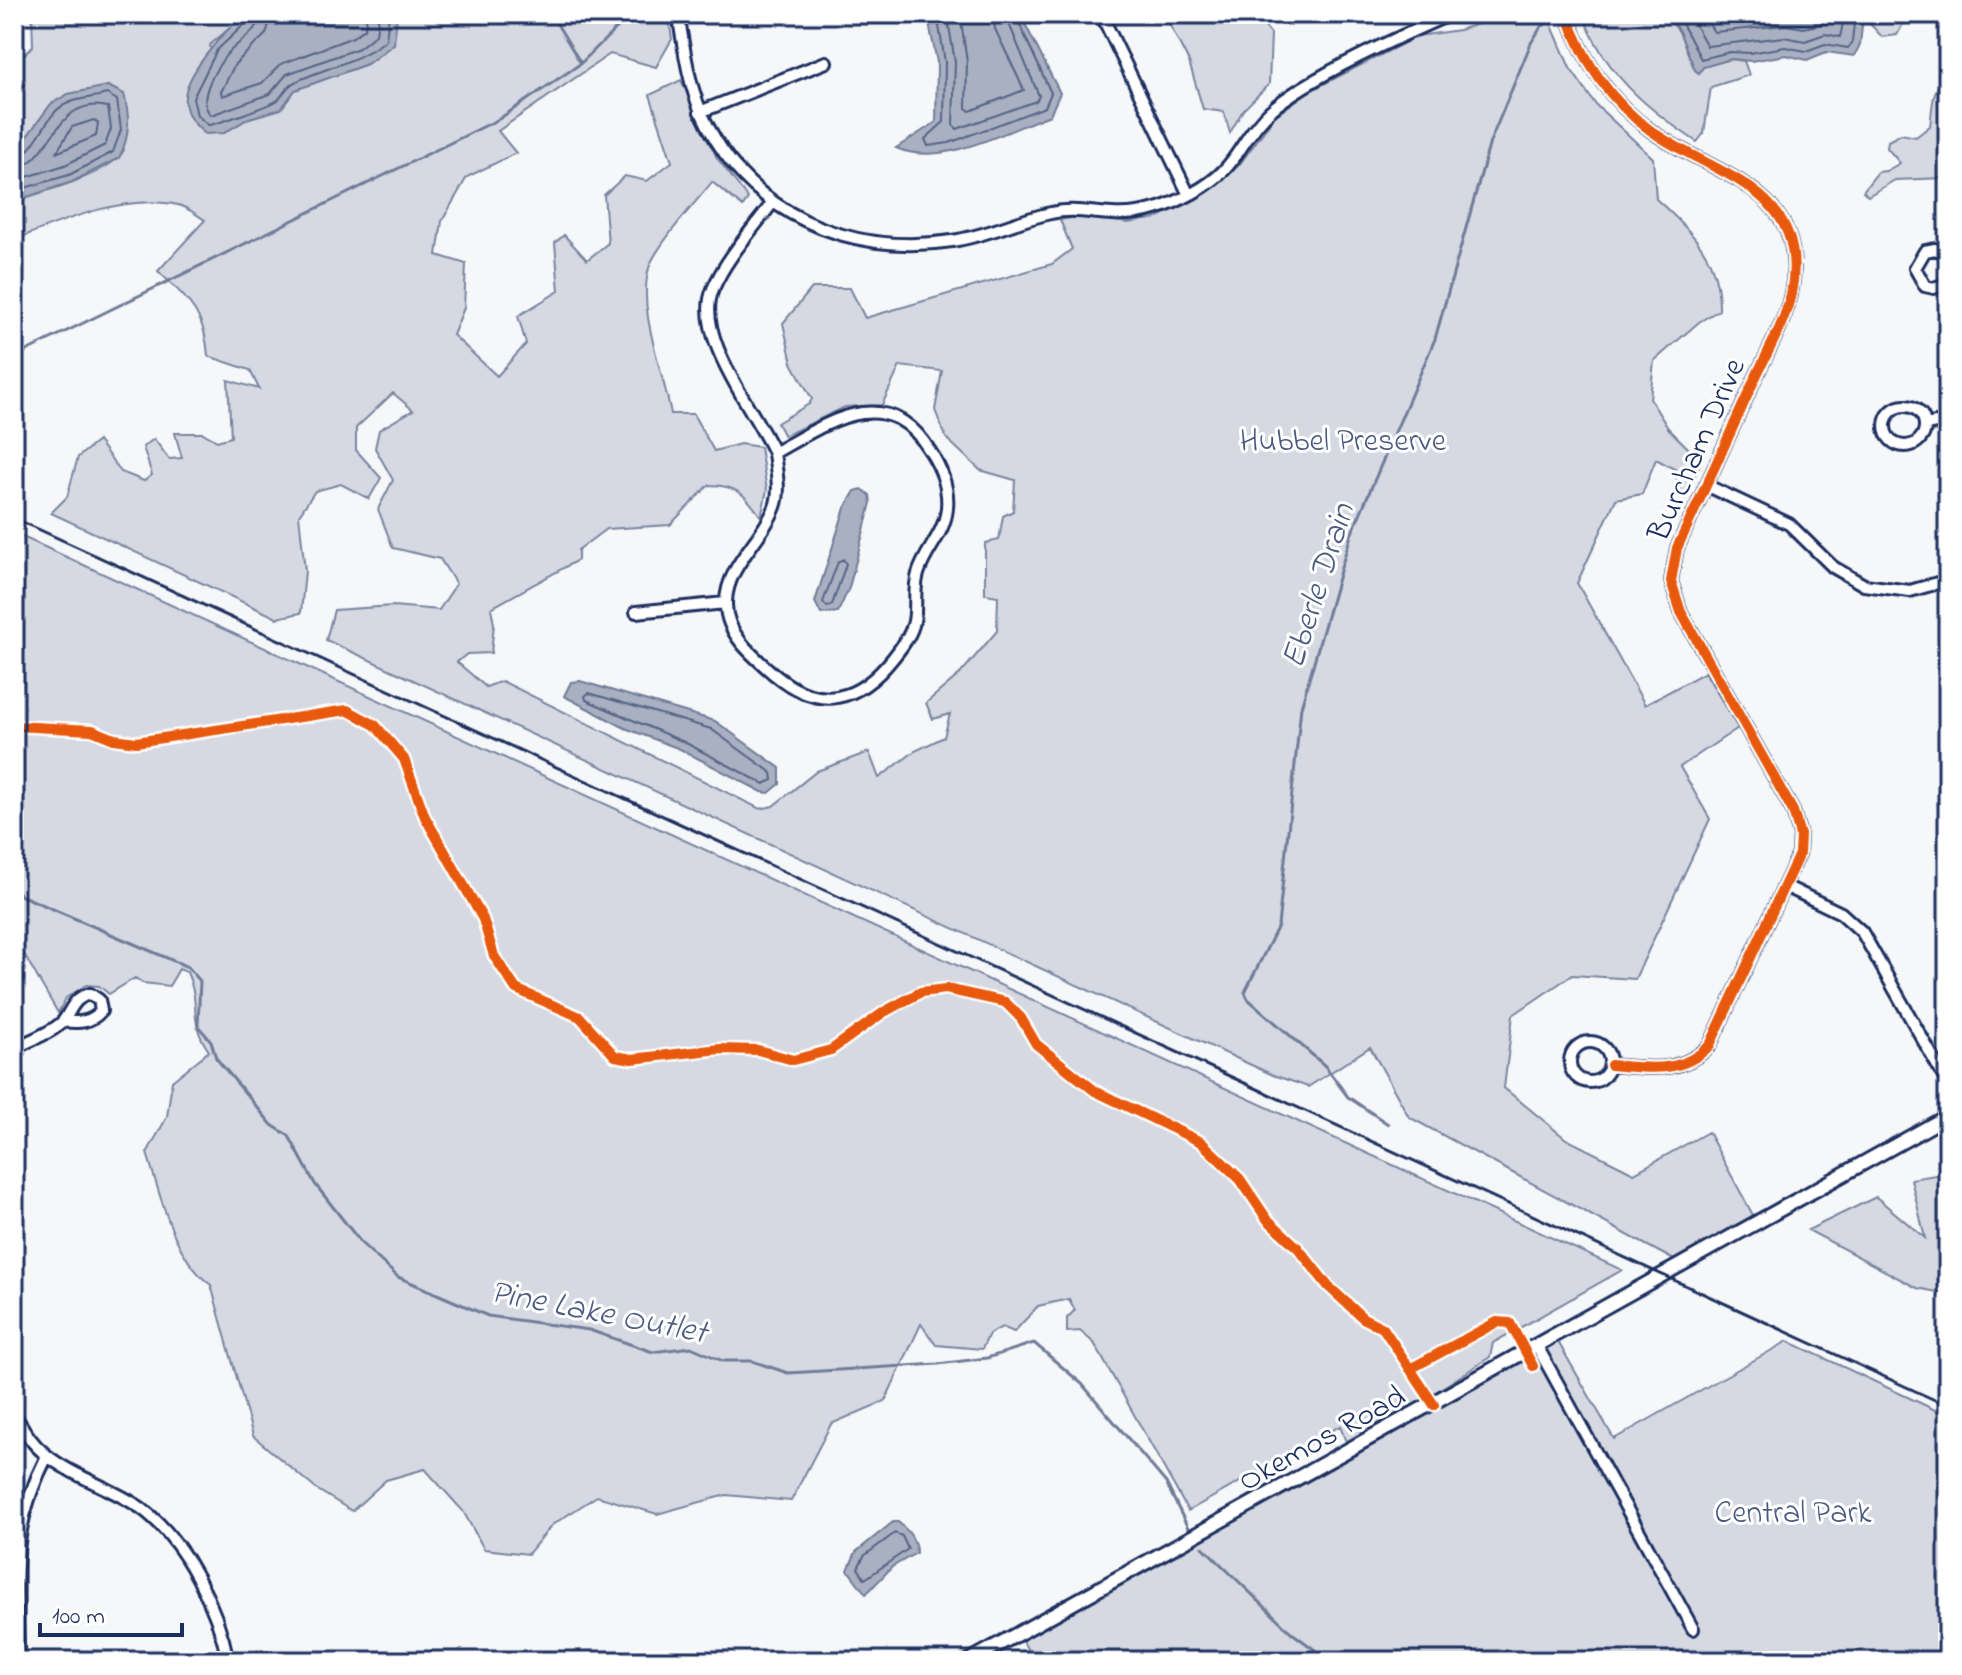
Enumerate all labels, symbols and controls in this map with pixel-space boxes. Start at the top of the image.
street label: Burcham Drive [1636,351,1760,550]
park label: Hubbel Preserve [1240,419,1447,466]
water label: Eberle Drain [1270,496,1370,675]
water label: Pine Lake Outlet [486,1268,714,1360]
street label: Okemos Road [1231,1375,1415,1505]
park label: Central Park [1715,1491,1872,1538]
scale bar [40,1587,182,1637]
text: 100 m [52,1600,105,1635]

